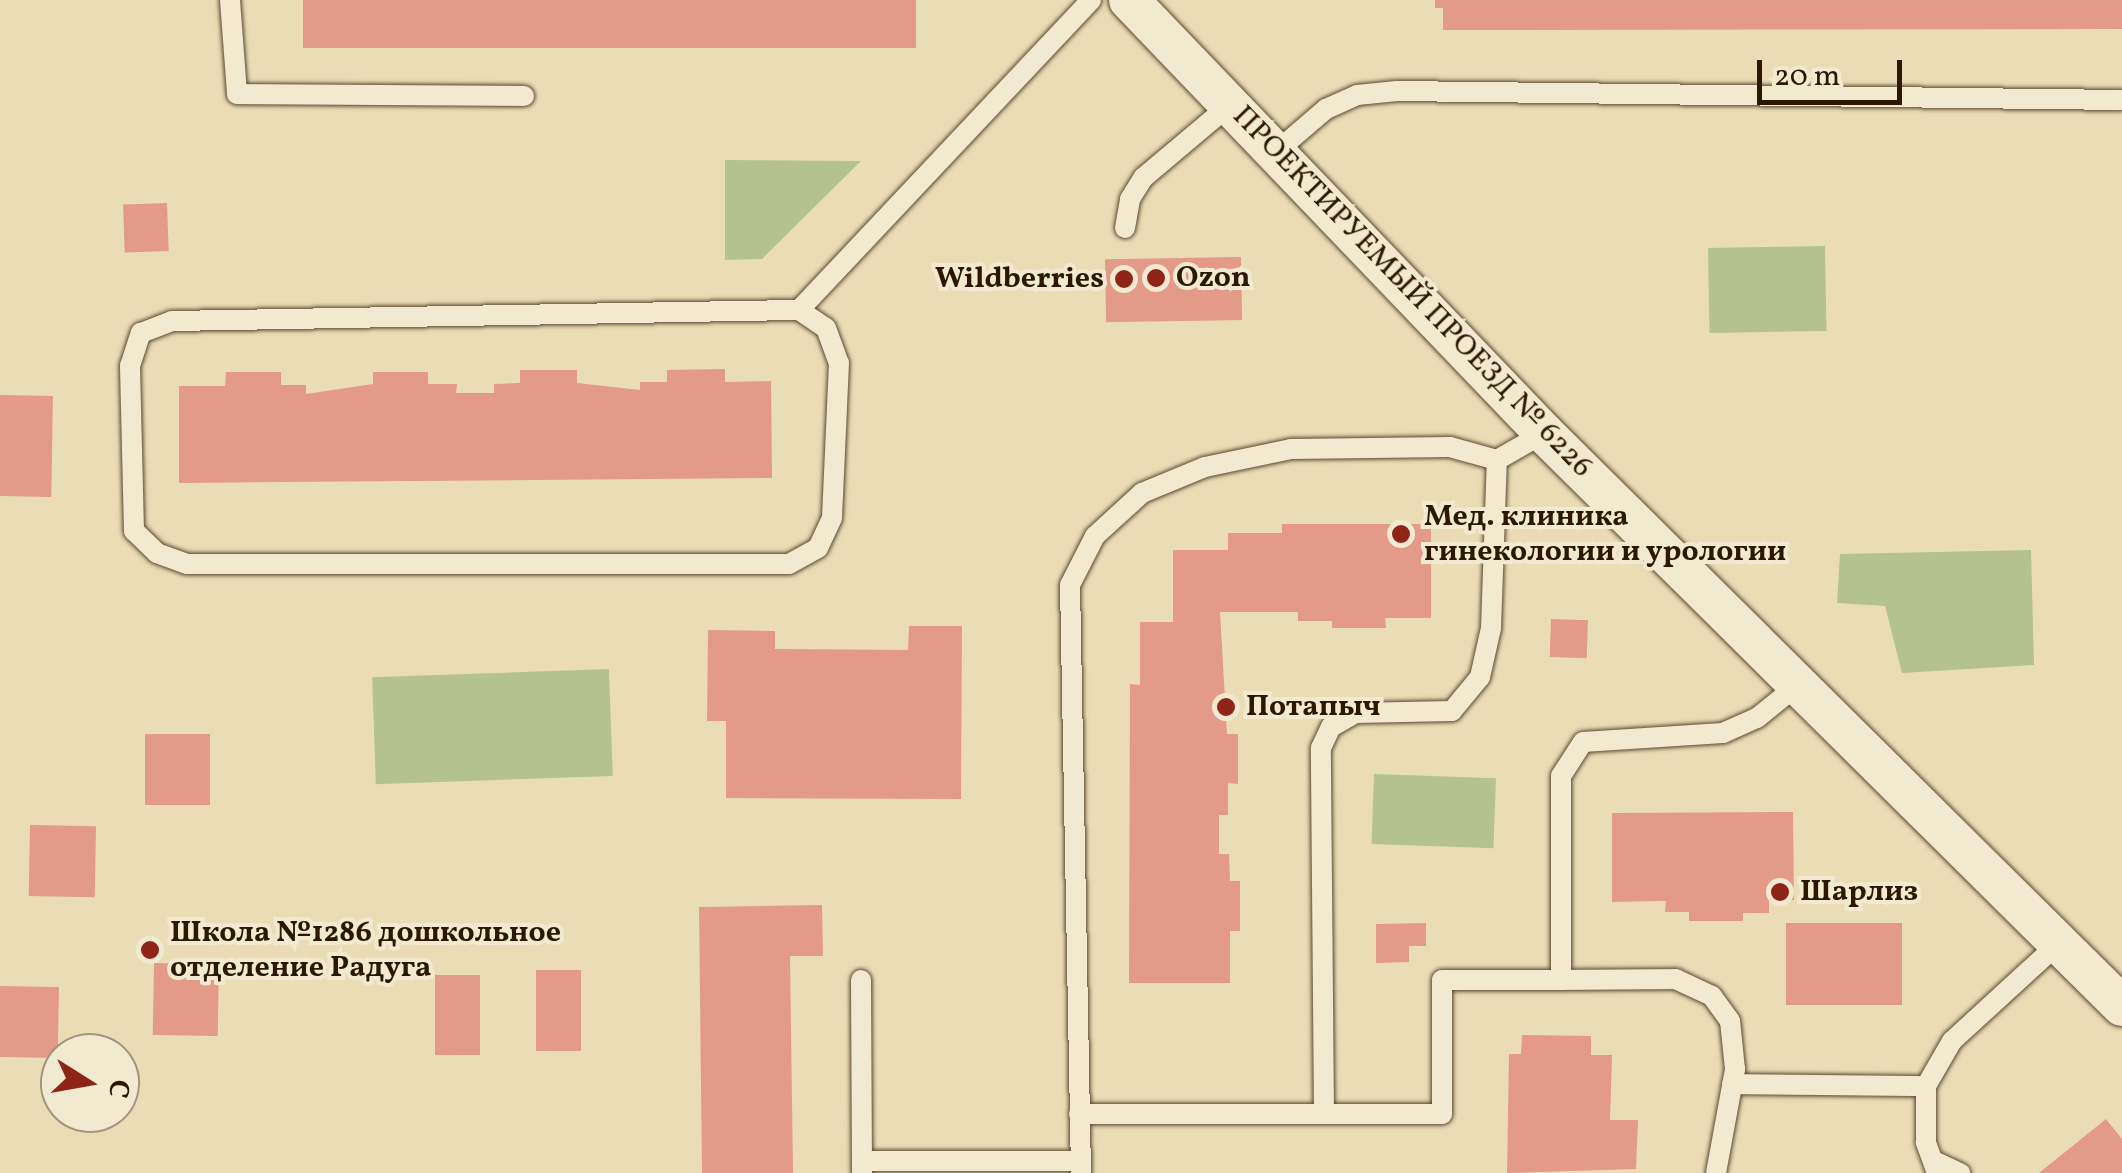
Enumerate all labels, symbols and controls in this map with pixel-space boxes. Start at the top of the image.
scale bar [1762,40,1907,102]
text: 20 m [1774,56,1840,98]
street label: ПРОЕКТИРУЕМЫЙ ПРОЕЗД № 6226 [1224,99,1600,485]
place label: Ozon [1176,260,1250,296]
place label: Wildberries [935,261,1104,297]
marker: Ozon [1145,267,1167,289]
marker: Wildberries [1113,268,1135,290]
place label: Мед. клиника гинекологии и урологии [1424,499,1787,570]
marker: Мед. клиника гинекологии и урологии [1388,521,1414,547]
place label: Потапыч [1246,689,1381,725]
marker: Потапыч [1215,696,1237,718]
place label: Шарлиз [1800,874,1918,910]
marker: Шарлиз [1769,881,1791,903]
place label: Школа №1286 дошкольное отделение Радуга [170,915,561,986]
marker: Школа №1286 дошкольное отделение Радуга [139,939,161,961]
north arrow [40,1033,140,1133]
text: С [97,1076,139,1101]

